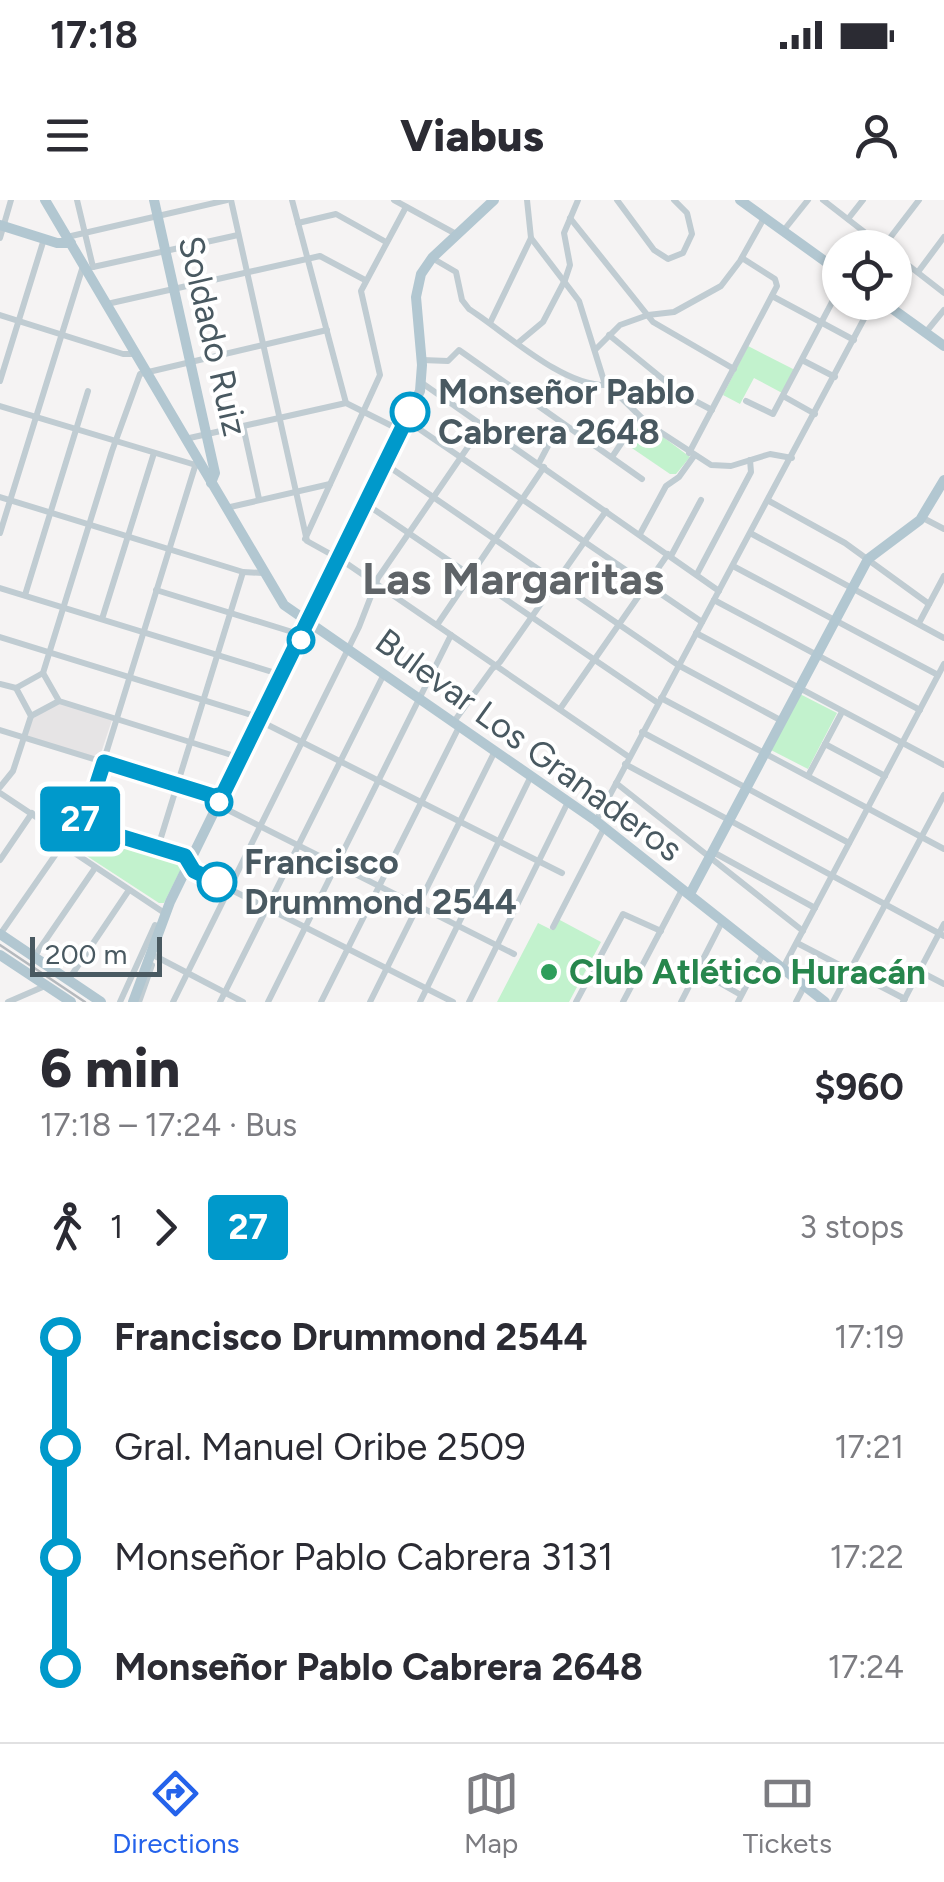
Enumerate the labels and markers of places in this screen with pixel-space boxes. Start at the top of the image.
place label: Monseñor Pablo Cabrera 2648 [438,371,695,453]
marker: Monseñor Pablo Cabrera 2648 [391,393,429,431]
unlabelled marker [288,627,314,653]
unlabelled marker [206,789,232,815]
place label: Francisco Drummond 2544 [244,841,517,923]
marker: Francisco Drummond 2544 [198,863,236,901]
place label: Club Atlético Huracán [569,951,926,993]
marker: Club Atlético Huracán [538,961,560,983]

